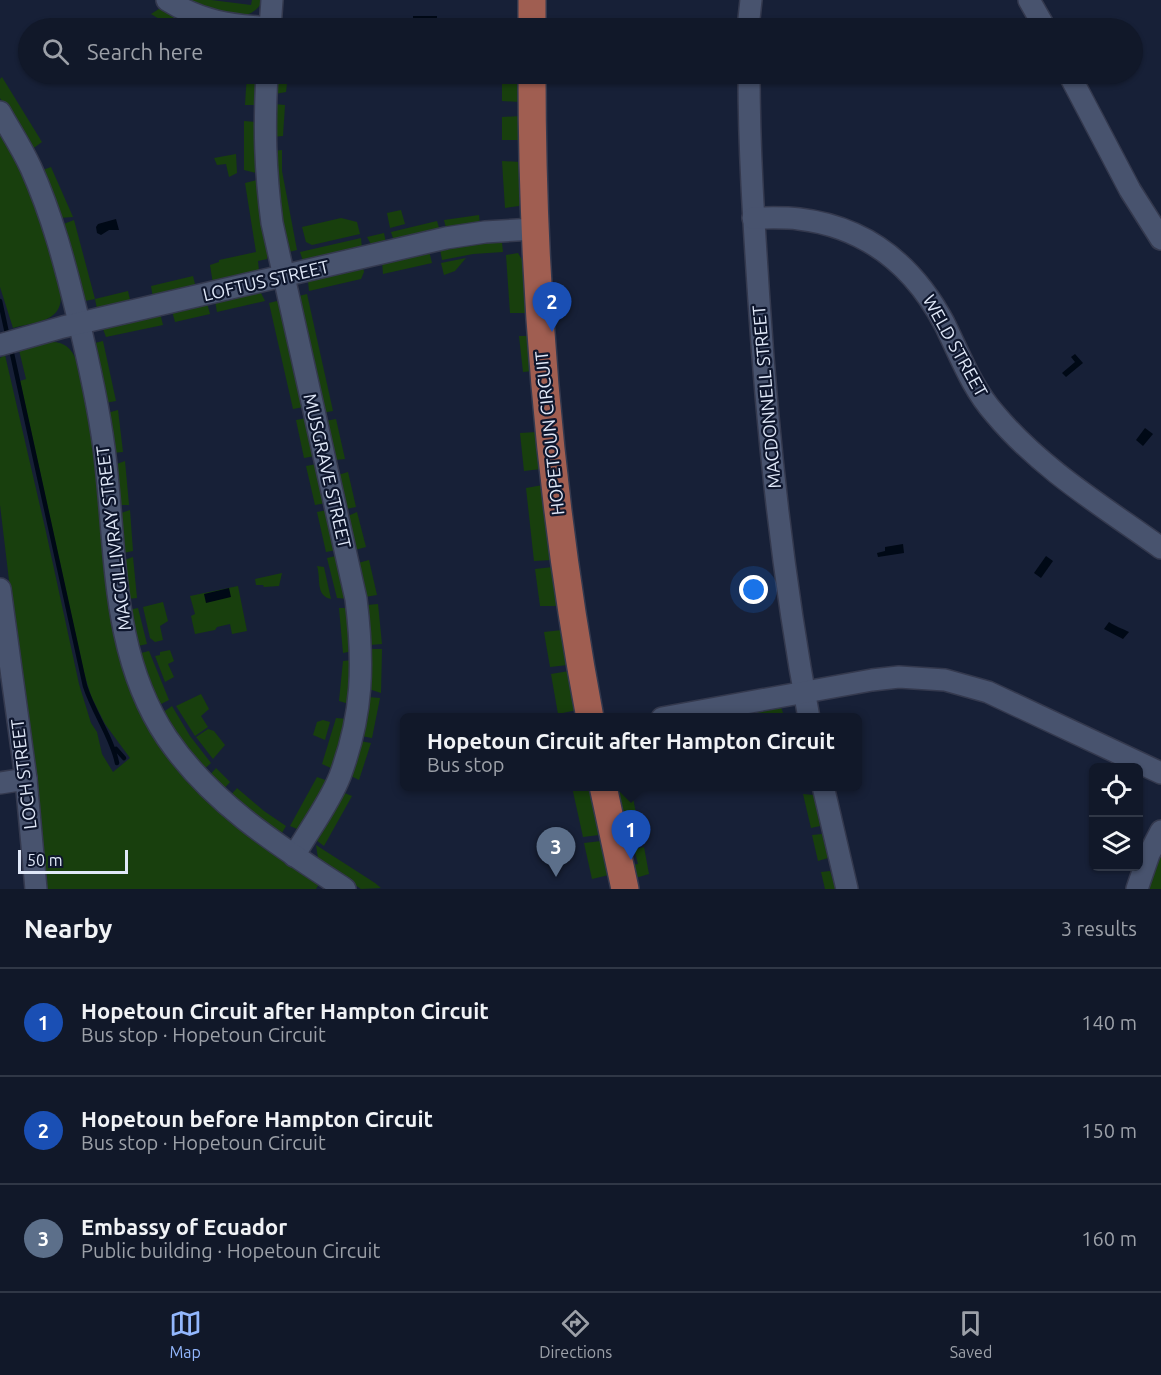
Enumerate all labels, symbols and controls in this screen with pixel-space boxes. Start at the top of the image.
search box [18,18,1143,84]
icon: search [39,35,72,68]
text: Search here [87,39,203,64]
street label: LOFTUS STREET [201,256,331,304]
pin: 2 [532,282,572,332]
street label: WELD STREET [920,291,992,400]
street label: MACDONNELL STREET [748,305,784,490]
street label: HOPETOUN CIRCUIT [530,350,568,516]
street label: MUSGRAVE STREET [300,391,356,550]
street label: MACGILLIVRAY STREET [92,444,134,632]
your location [739,575,768,604]
popup [400,713,862,791]
street label: LOCH STREET [6,718,40,830]
text: Hopetoun Circuit after Hampton Circuit [427,728,835,753]
text: Bus stop [427,753,504,776]
map controls [1089,763,1143,871]
button: locate [1089,763,1143,817]
pin: 1 [612,810,650,860]
button: layers [1089,817,1143,871]
pin: 3 [536,828,576,877]
scale bar [18,847,128,874]
text: 50 m [27,851,63,869]
text: Nearby [24,914,112,943]
text: 3 results [1061,917,1137,940]
text: Hopetoun Circuit after Hampton Circuit [81,998,489,1023]
text: 1 [38,1011,49,1034]
text: 140 m [1081,1011,1137,1034]
text: Bus stop · Hopetoun Circuit [81,1023,326,1046]
text: Hopetoun before Hampton Circuit [81,1106,433,1131]
text: 2 [38,1119,49,1142]
text: 150 m [1081,1119,1137,1142]
text: Bus stop · Hopetoun Circuit [81,1131,326,1154]
text: Embassy of Ecuador [81,1214,287,1239]
text: 3 [38,1227,49,1250]
text: 160 m [1081,1227,1137,1250]
text: Public building · Hopetoun Circuit [81,1239,380,1262]
tab: Map [169,1307,202,1361]
tab: Directions [539,1307,612,1361]
tab: Saved [950,1307,992,1361]

